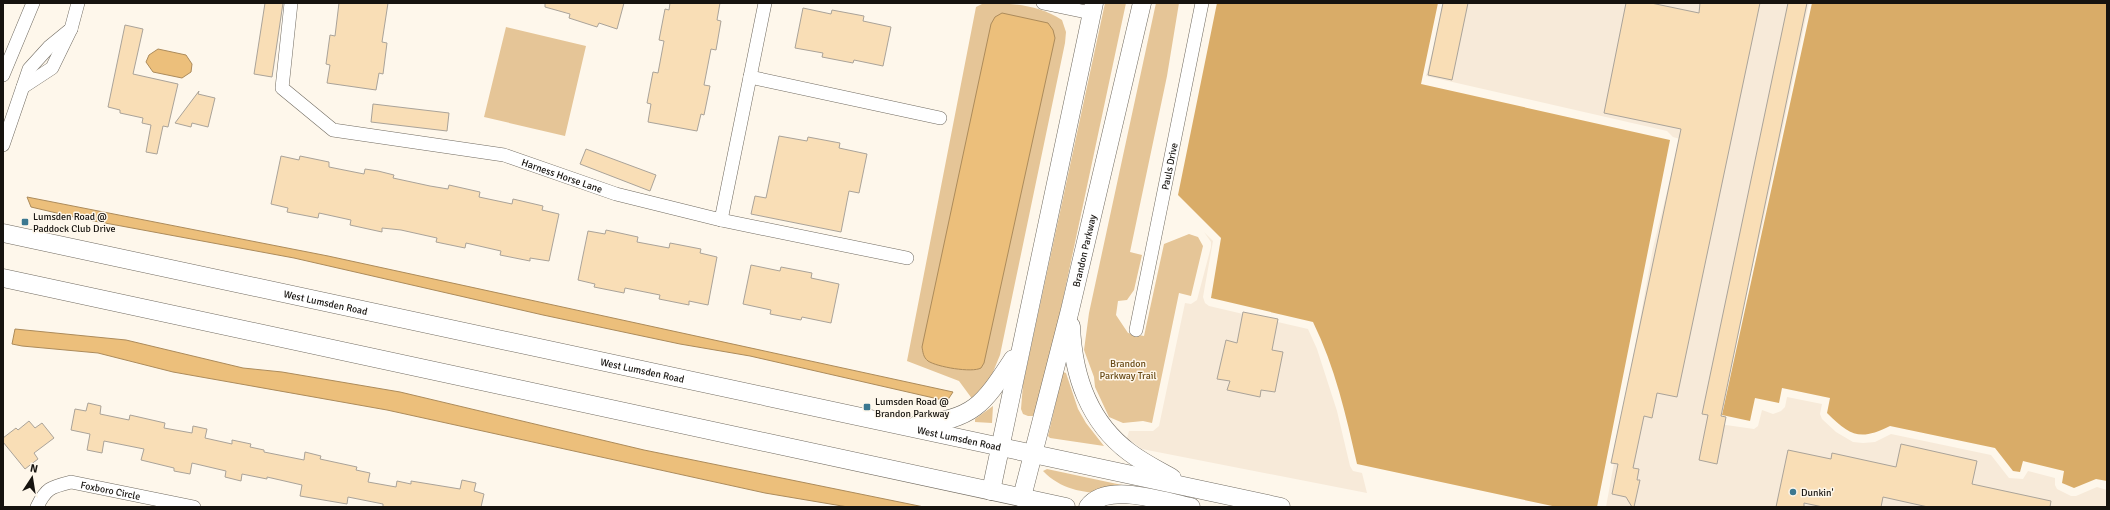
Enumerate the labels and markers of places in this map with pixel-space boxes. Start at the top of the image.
place label: Lumsden Road @ Paddock Club Drive [33,211,115,235]
marker: Lumsden Road @ Paddock Club Drive [20,217,30,227]
place label: Lumsden Road @ Brandon Parkway [875,396,949,420]
marker: Lumsden Road @ Brandon Parkway [862,402,872,412]
marker: Dunkin' [1788,487,1798,497]
place label: Dunkin' [1801,487,1834,499]

